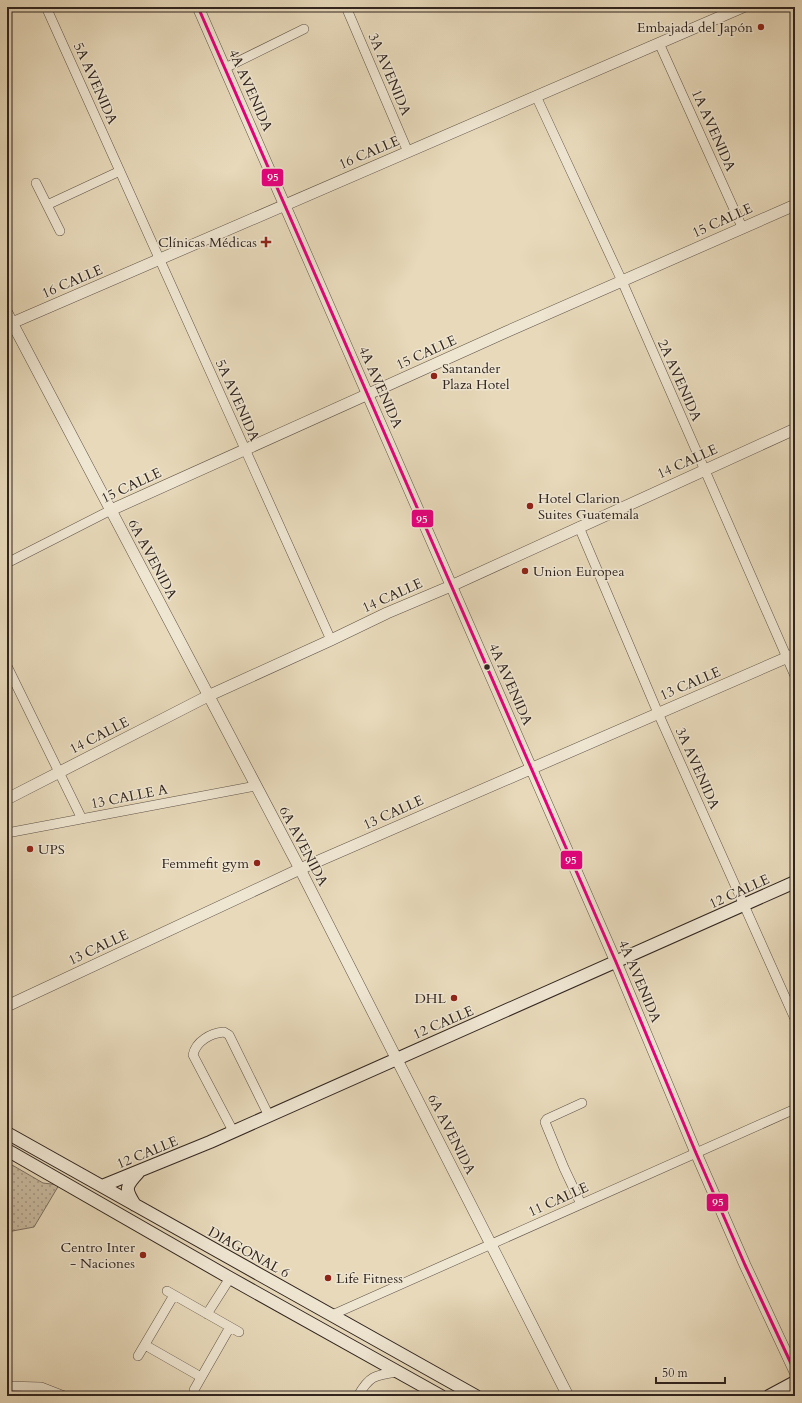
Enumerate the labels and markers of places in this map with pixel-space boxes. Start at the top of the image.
place label: Embajada del Japón [637,18,753,37]
marker: Embajada del Japón [756,22,766,32]
place label: Clínicas Médicas [158,233,257,252]
marker: Clínicas Médicas [260,236,272,248]
place label: Santander Plaza Hotel [442,359,510,394]
marker: Santander Plaza Hotel [429,371,439,381]
place label: Hotel Clarion Suites Guatemala [538,489,639,524]
marker: Hotel Clarion Suites Guatemala [525,501,535,511]
place label: Union Europea [533,562,624,581]
marker: Union Europea [520,566,530,576]
unlabelled marker [482,662,492,672]
place label: UPS [38,840,65,859]
marker: UPS [25,844,35,854]
place label: Femmefit gym [161,854,249,873]
marker: Femmefit gym [252,858,262,868]
place label: DHL [414,989,447,1008]
marker: DHL [449,993,459,1003]
place label: Centro Inter - Naciones [61,1238,136,1273]
marker: Centro Inter - Naciones [138,1250,148,1260]
place label: Life Fitness [336,1269,403,1288]
marker: Life Fitness [323,1273,333,1283]

